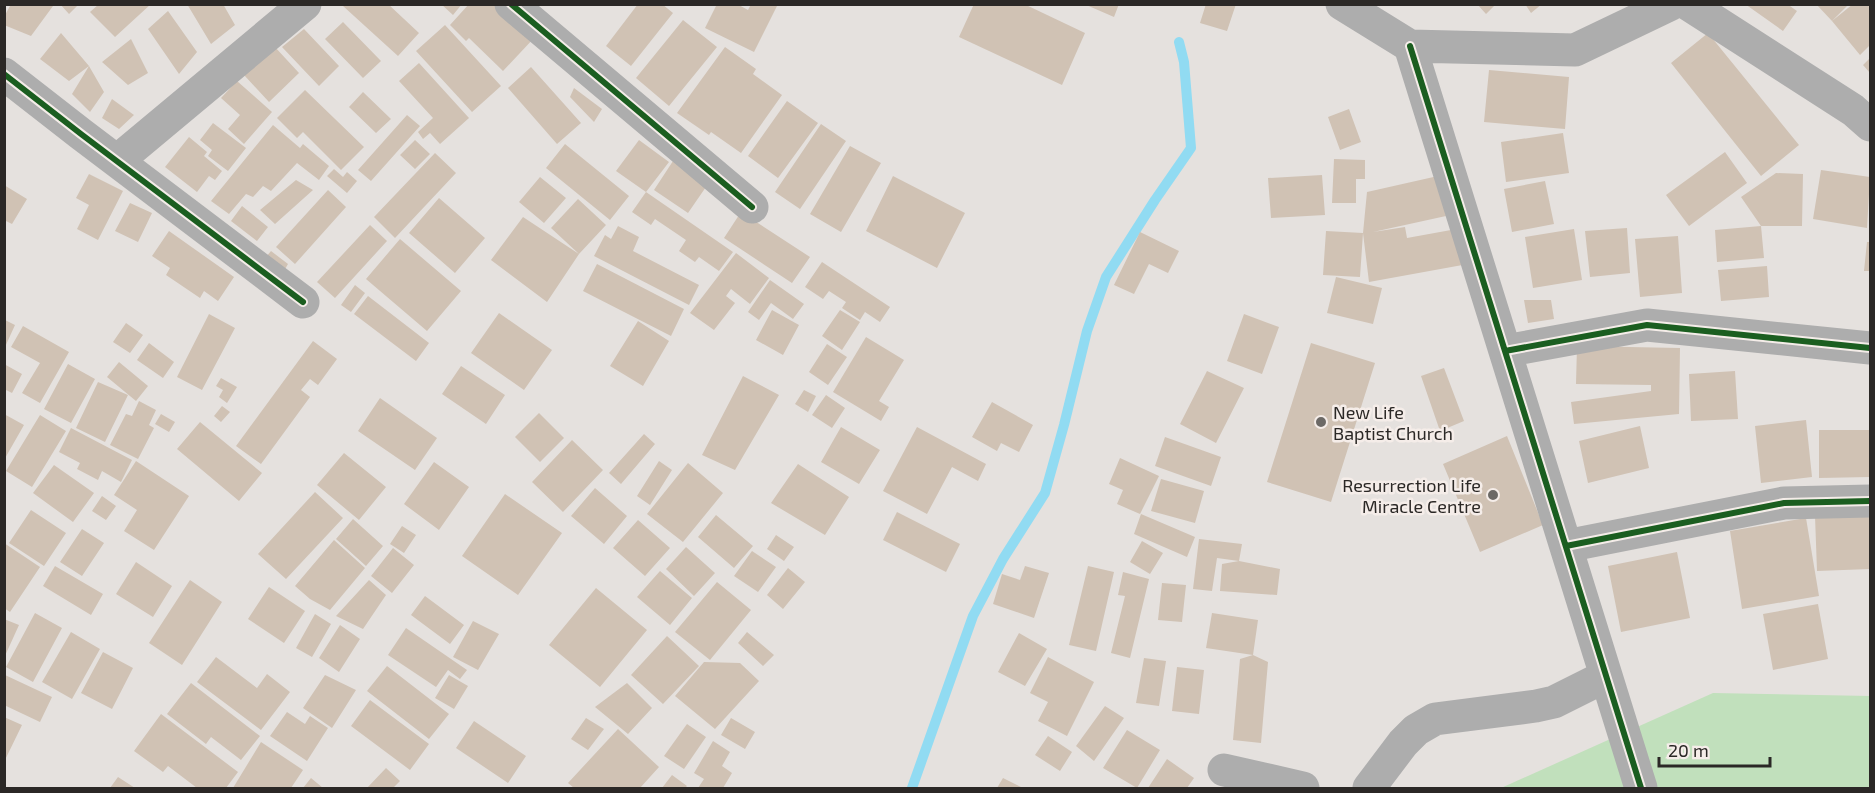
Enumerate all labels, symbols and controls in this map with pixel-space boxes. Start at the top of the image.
place label: New Life Baptist Church [1333,401,1453,444]
marker: New Life Baptist Church [1314,415,1328,429]
place label: Resurrection Life Miracle Centre [1342,474,1481,517]
marker: Resurrection Life Miracle Centre [1486,488,1500,502]
scale bar [1659,730,1770,768]
text: 20 m [1668,739,1709,761]

